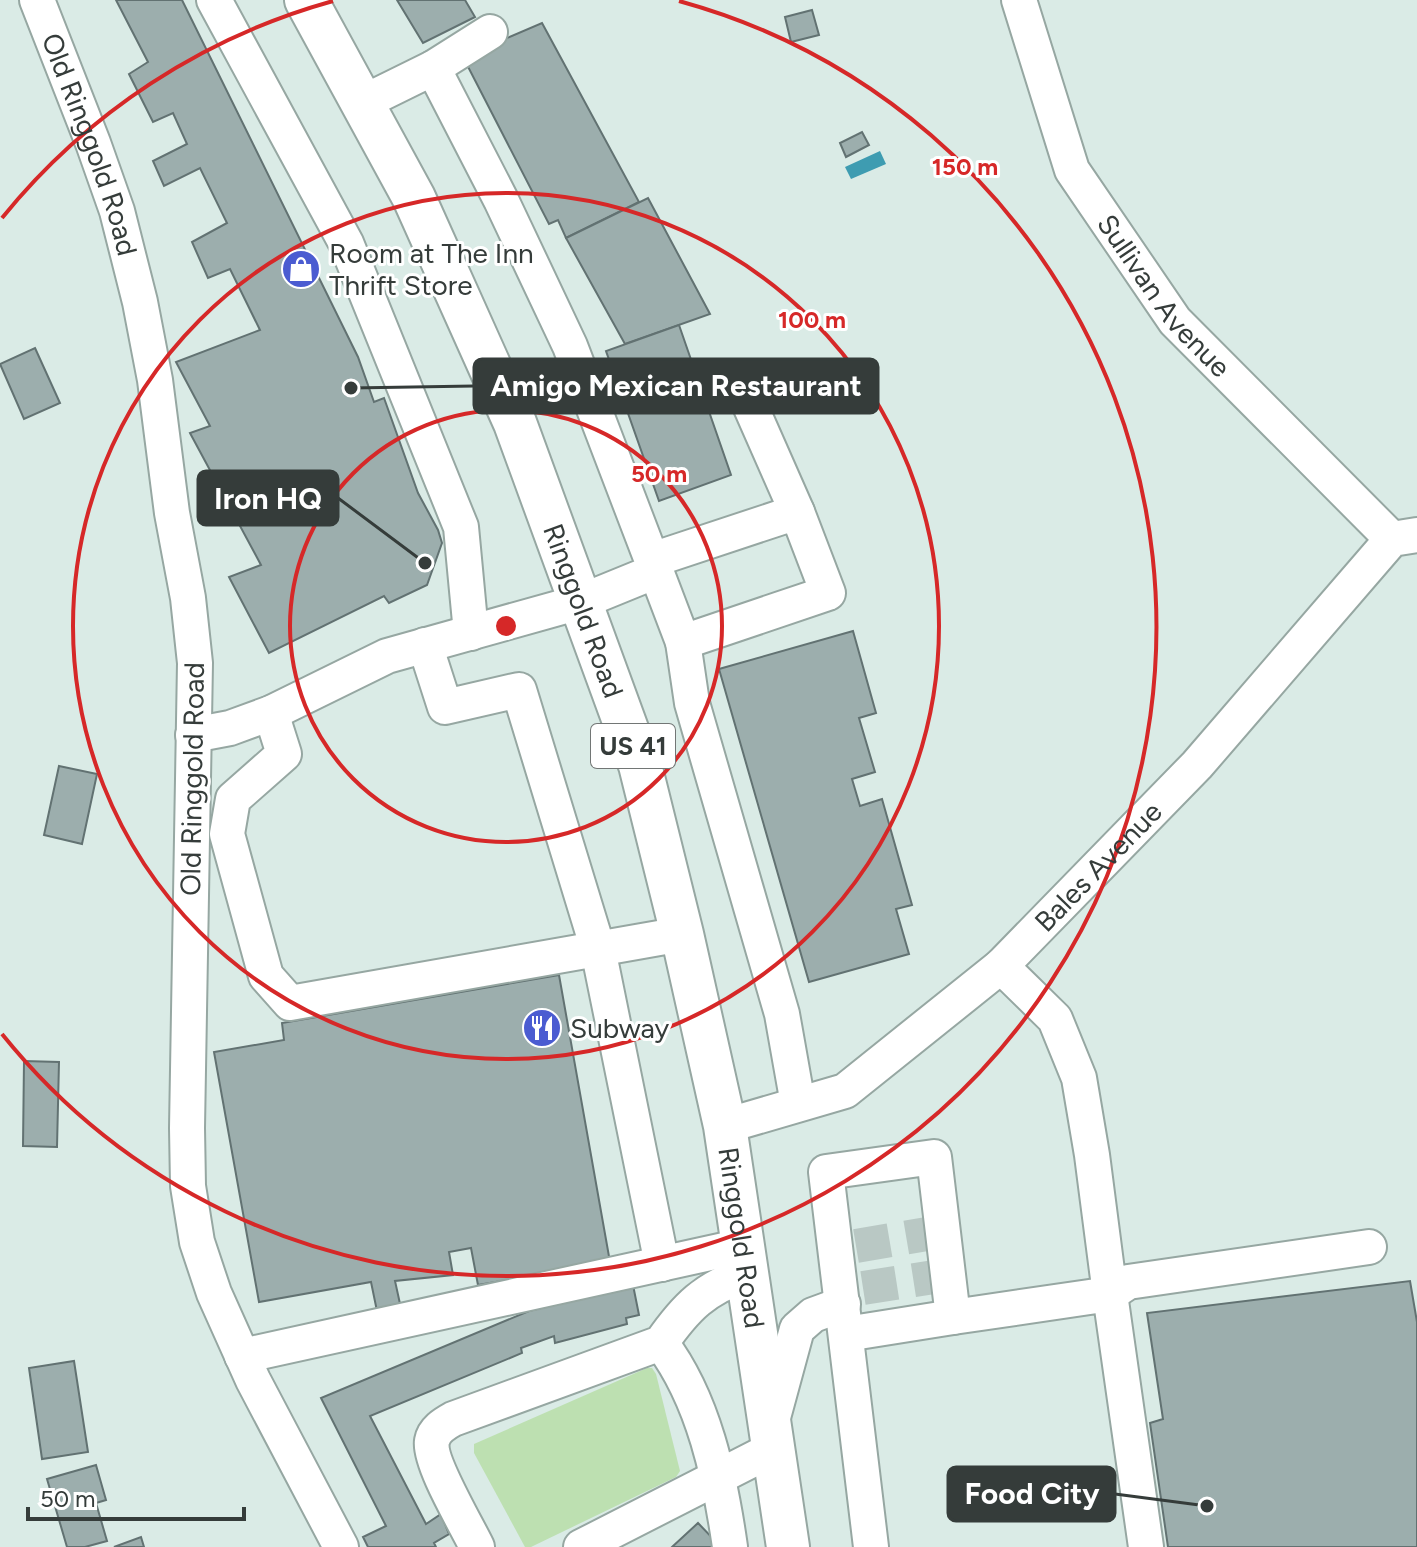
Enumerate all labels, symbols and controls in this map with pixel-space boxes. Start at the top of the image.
street label: Old Ringgold Road [35,28,145,259]
text: 150 m [932,152,998,181]
street label: Sullivan Avenue [1090,208,1238,384]
place label: Room at The Inn Thrift Store [329,236,534,302]
shop icon: Room at The Inn Thrift Store [280,248,322,290]
text: 100 m [778,305,846,334]
callout: Amigo Mexican Restaurant [474,359,878,413]
text: Amigo Mexican Restaurant [490,367,862,404]
text: 50 m [631,459,687,488]
callout: Iron HQ [198,471,338,525]
text: Iron HQ [214,480,322,517]
street label: Ringgold Road [536,519,631,702]
centre of rings [492,612,520,640]
street label: Old Ringgold Road [173,662,211,896]
road number: US 41 [591,724,675,768]
street label: Bales Avenue [1027,795,1169,938]
restaurant icon: Subway [521,1007,563,1049]
place label: Subway [570,1011,670,1045]
street label: Ringgold Road [711,1145,772,1330]
callout: Food City [948,1467,1115,1521]
scale bar [28,1471,244,1521]
text: Food City [964,1475,1100,1512]
text: 50 m [40,1484,96,1513]

